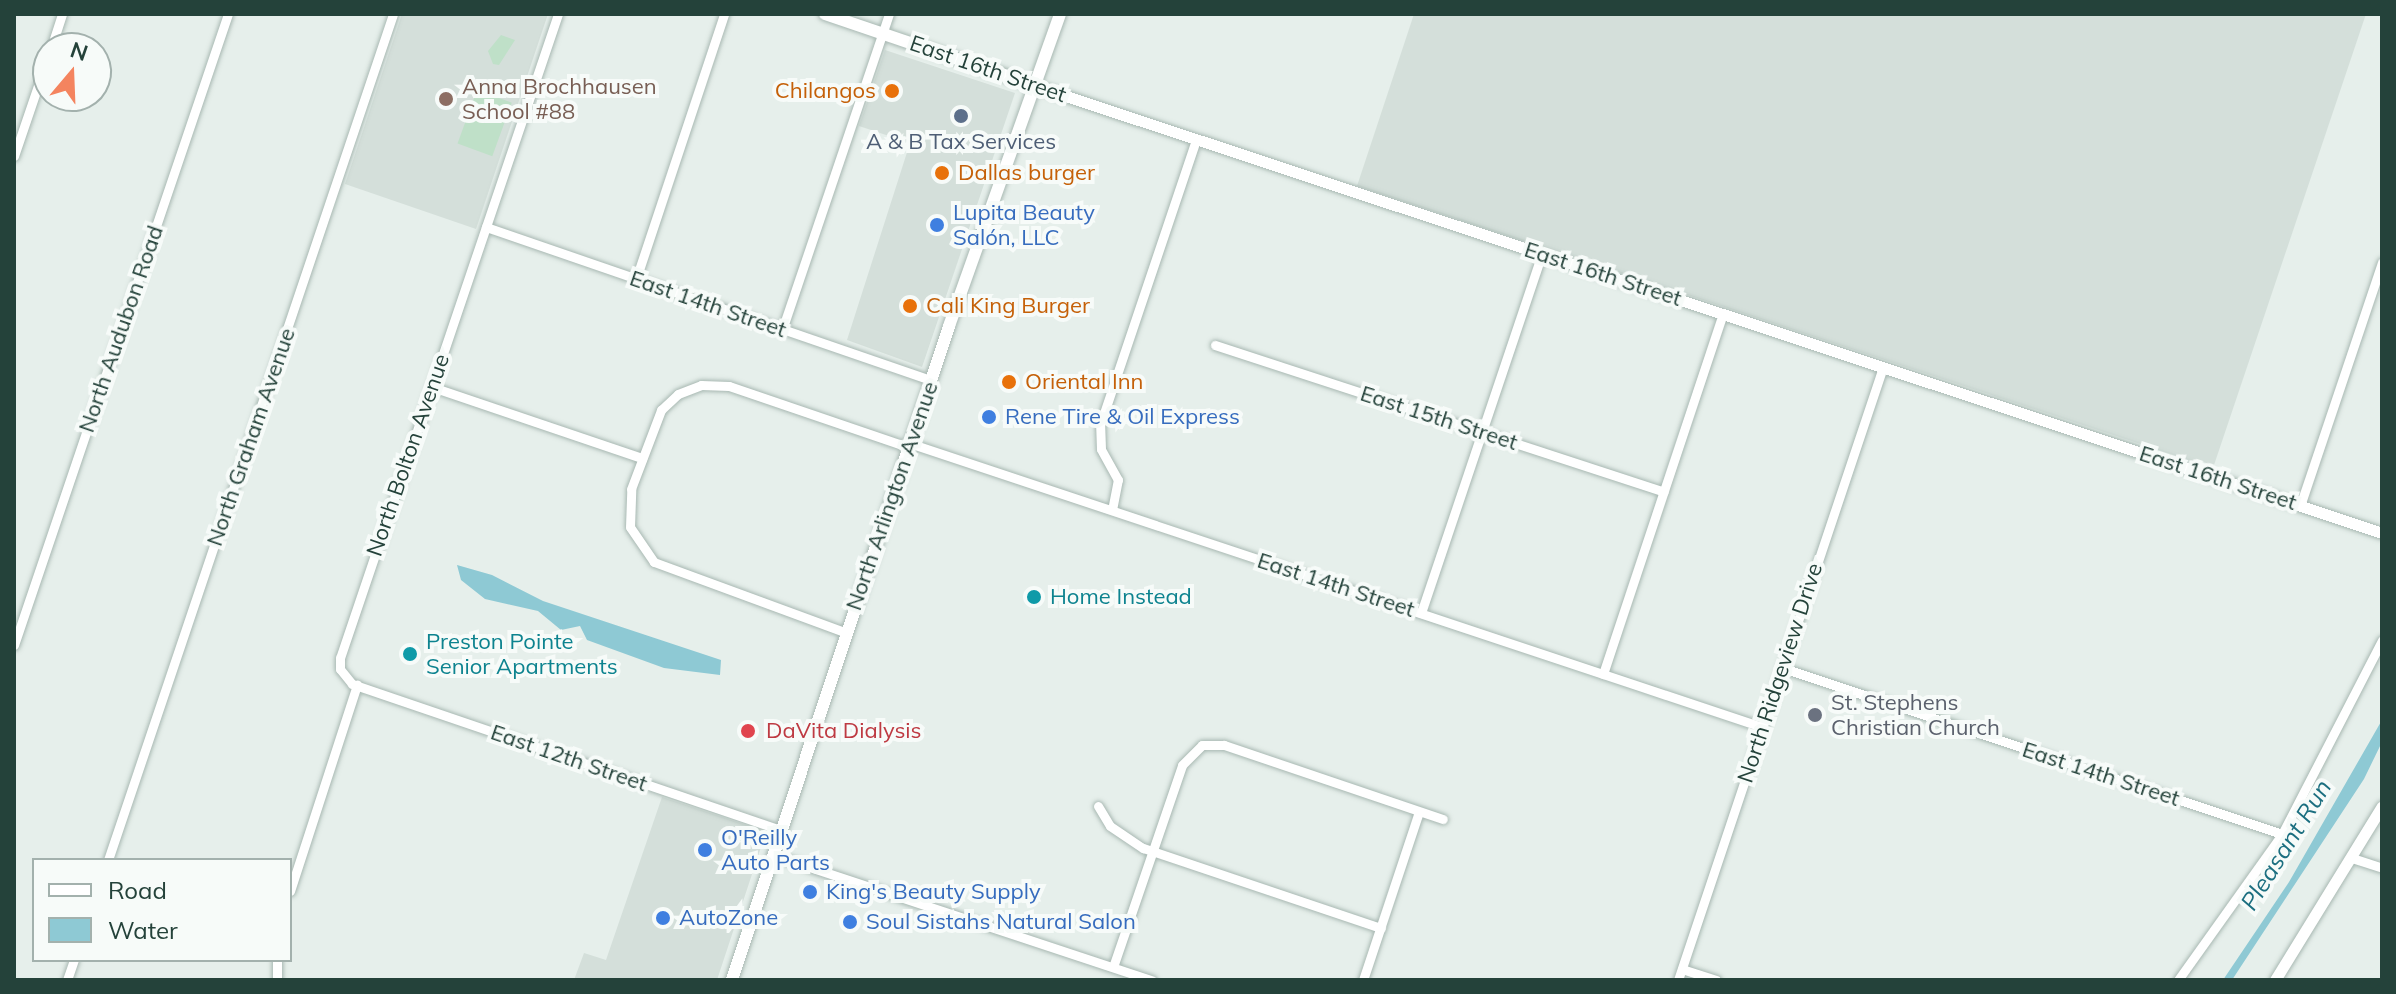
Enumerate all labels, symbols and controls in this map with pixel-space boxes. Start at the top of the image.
street label: East 16th Street [906,30,1070,108]
north arrow [32,32,112,112]
text: N [67,35,92,67]
place label: Anna Brochhausen School #88 [462,73,657,124]
place label: Chilangos [775,78,876,104]
marker: Chilangos [883,82,901,100]
marker: Anna Brochhausen School #88 [437,90,455,108]
marker: A & B Tax Services [952,107,970,125]
place label: A & B Tax Services [866,129,1056,155]
place label: Dallas burger [958,160,1095,186]
marker: Dallas burger [933,164,951,182]
place label: Lupita Beauty Salón, LLC [953,199,1095,250]
marker: Lupita Beauty Salón, LLC [928,216,946,234]
street label: North Audubon Road [73,222,169,436]
street label: East 16th Street [1521,236,1685,312]
street label: East 14th Street [626,265,790,343]
place label: Cali King Burger [926,293,1090,319]
marker: Cali King Burger [901,297,919,315]
street label: North Graham Avenue [201,325,301,549]
street label: North Bolton Avenue [361,350,455,560]
place label: Oriental Inn [1025,369,1143,395]
marker: Oriental Inn [1000,373,1018,391]
street label: North Arlington Avenue [840,378,944,614]
street label: East 15th Street [1357,380,1521,456]
place label: Rene Tire & Oil Express [1005,404,1240,430]
marker: Rene Tire & Oil Express [980,408,998,426]
street label: East 16th Street [2136,440,2300,516]
street label: East 14th Street [1254,547,1418,623]
street label: North Ridgeview Drive [1732,560,1828,786]
place label: Home Instead [1050,584,1192,610]
marker: Home Instead [1025,588,1043,606]
place label: Preston Pointe Senior Apartments [426,628,618,680]
marker: Preston Pointe Senior Apartments [401,645,419,663]
place label: St. Stephens Christian Church [1831,689,2000,740]
marker: St. Stephens Christian Church [1806,706,1824,724]
place label: DaVita Dialysis [766,718,921,744]
street label: East 12th Street [487,719,651,797]
marker: DaVita Dialysis [737,720,759,742]
street label: East 14th Street [2019,736,2183,812]
water label: Pleasant Run [2234,774,2338,916]
place label: O'Reilly Auto Parts [721,824,830,876]
marker: O'Reilly Auto Parts [696,841,714,859]
legend [32,858,292,962]
text: Road [108,875,167,905]
place label: King's Beauty Supply [826,879,1041,905]
marker: King's Beauty Supply [801,883,819,901]
place label: AutoZone [679,905,778,931]
marker: AutoZone [654,909,672,927]
place label: Soul Sistahs Natural Salon [866,909,1136,935]
marker: Soul Sistahs Natural Salon [841,913,859,931]
text: Water [108,915,178,945]

